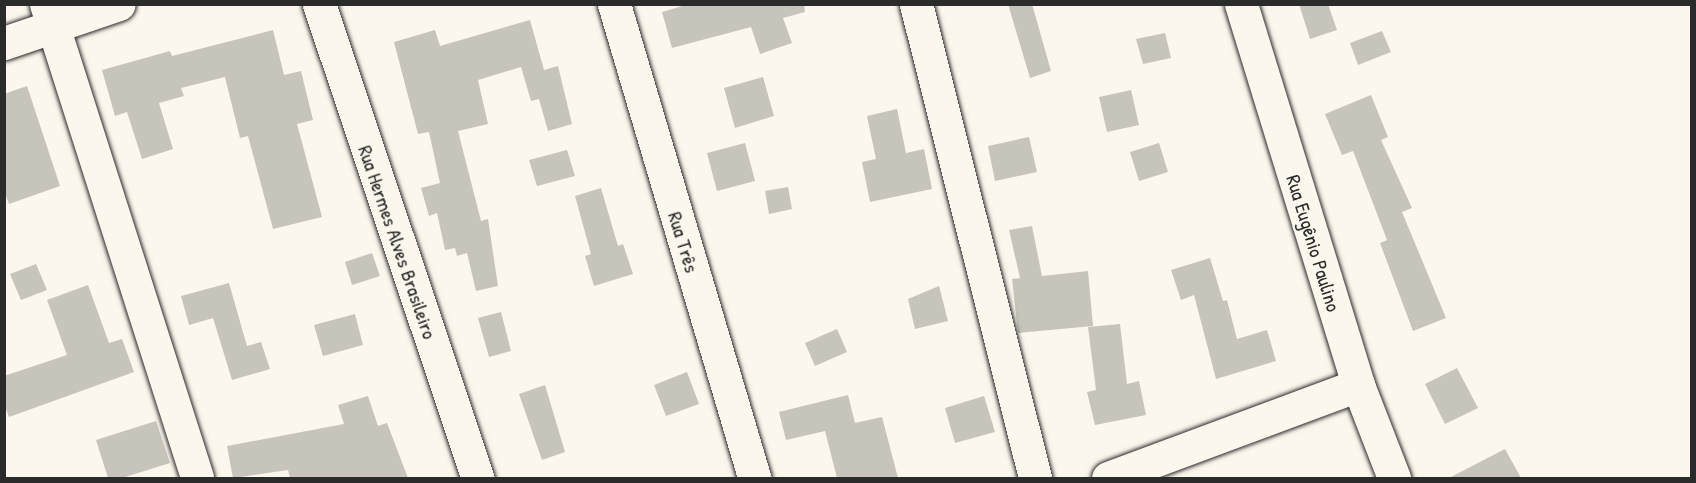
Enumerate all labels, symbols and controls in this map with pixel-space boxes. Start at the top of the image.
street label: Rua Hermes Alves Brasileiro [354,142,442,342]
street label: Rua Eugênio Paulino [1282,172,1346,314]
street label: Rua Três [663,209,705,275]

